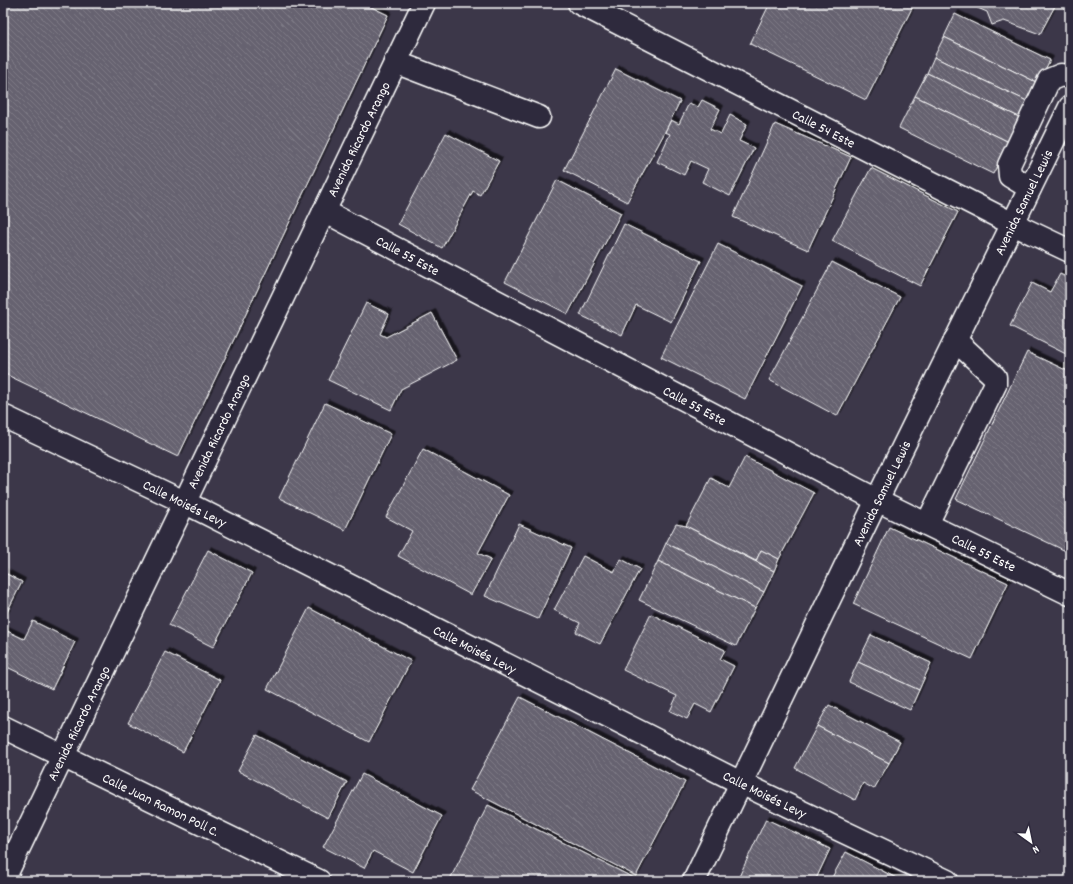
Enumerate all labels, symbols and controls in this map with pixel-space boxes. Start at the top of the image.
street label: Avenida Ricardo Arango [323,79,396,201]
street label: Calle 54 Este [788,105,858,154]
street label: Avenida Samuel Lewis [991,147,1059,259]
street label: Calle 55 Este [372,232,442,282]
street label: Avenida Ricardo Arango [183,371,256,493]
street label: Calle 55 Este [659,382,729,432]
street label: Avenida Samuel Lewis [849,438,917,550]
street label: Calle Moisés Levy [139,476,230,534]
street label: Calle 55 Este [948,530,1019,578]
street label: Calle Moisés Levy [429,621,519,680]
street label: Avenida Ricardo Arango [43,663,116,785]
street label: Calle Moisés Levy [719,767,810,825]
street label: Calle Juan Ramon Poll C. [98,769,222,843]
north arrow [1011,822,1051,862]
text: N [1028,841,1042,857]

